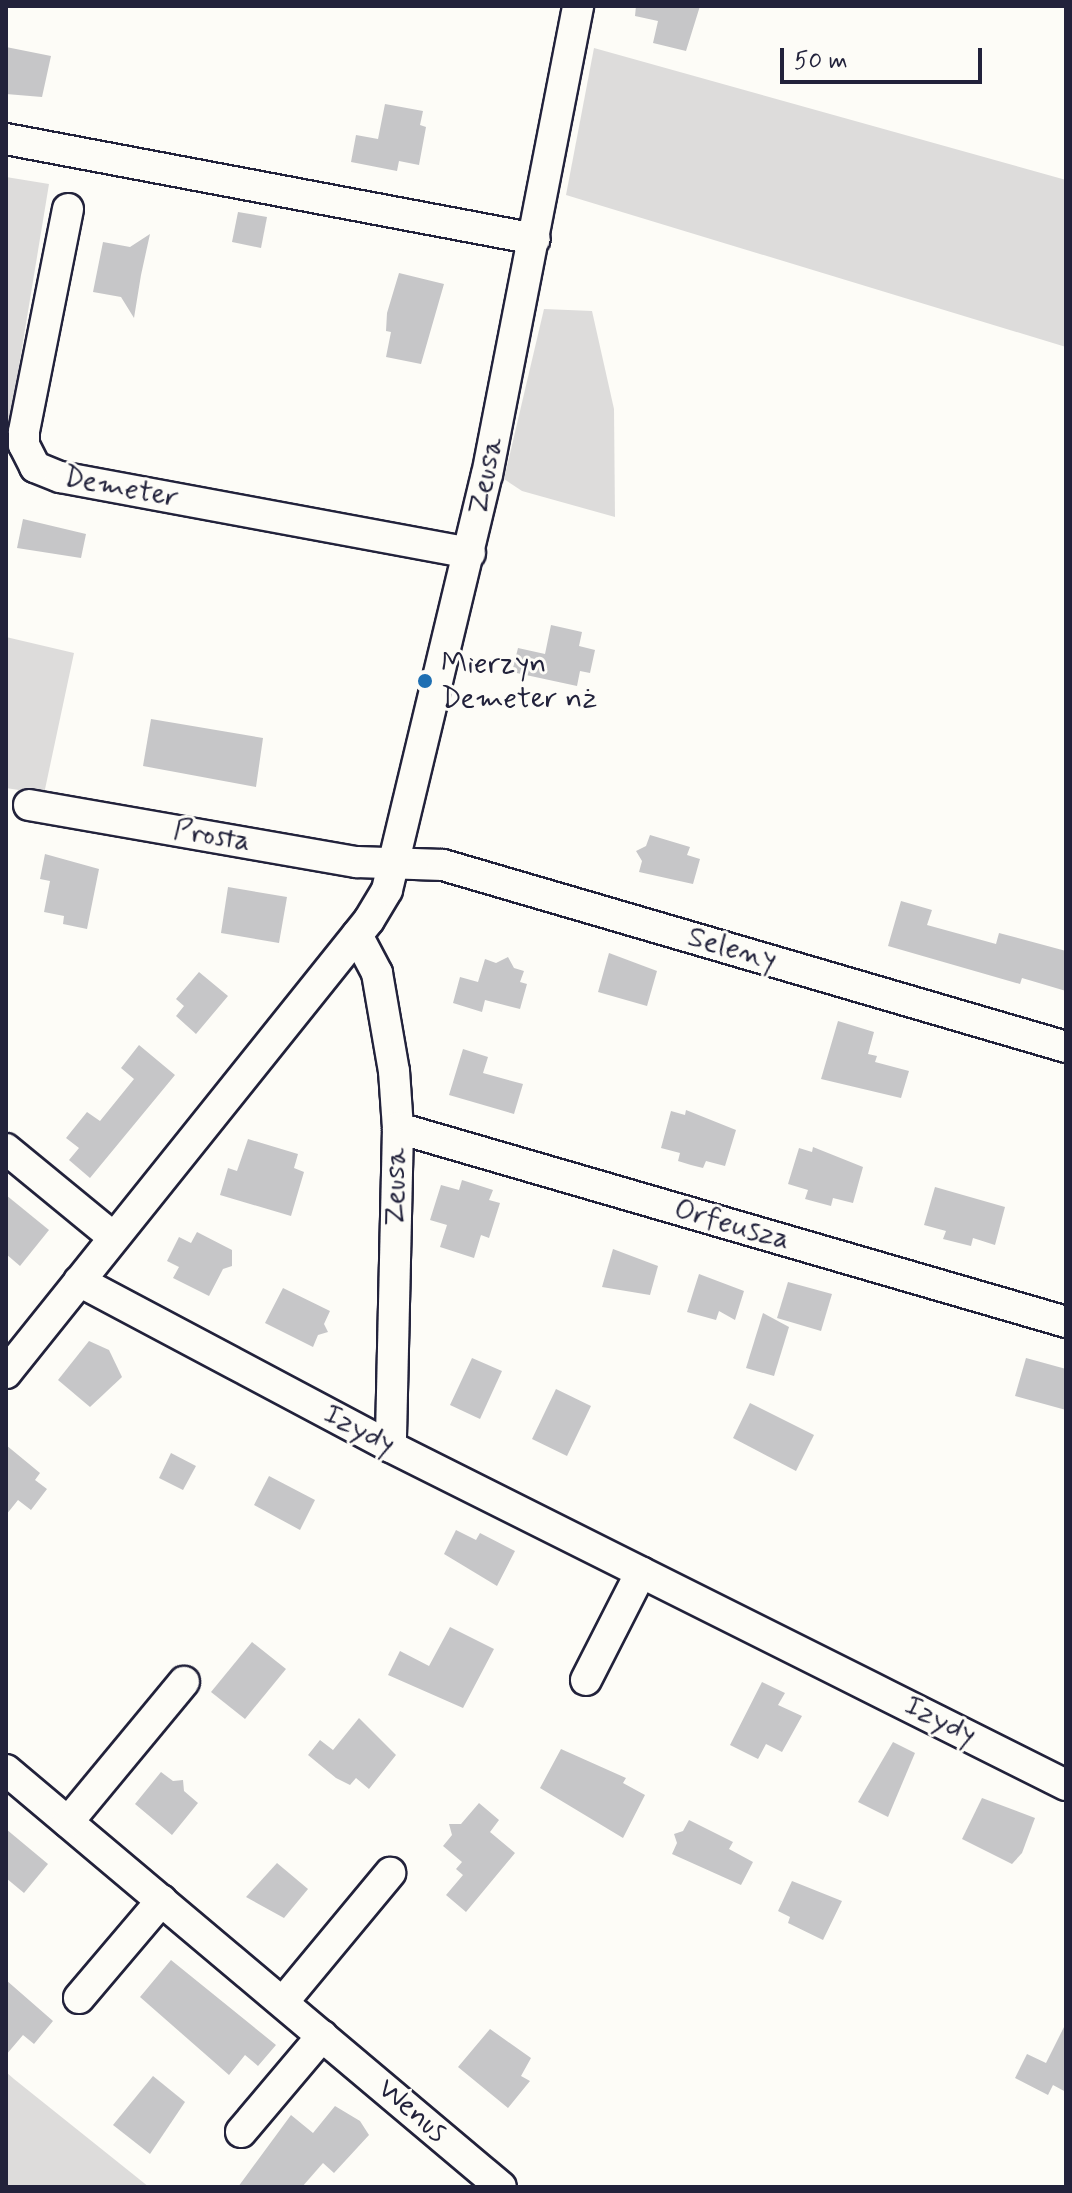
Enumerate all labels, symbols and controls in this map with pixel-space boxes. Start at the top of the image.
scale bar [784,32,986,82]
text: 50 m [794,46,848,77]
street label: Zeusa [460,434,512,518]
street label: Demeter [60,459,182,517]
place label: Mierzyn Demeter nż [441,646,595,716]
marker: Mierzyn Demeter nż [416,672,434,690]
street label: Prosta [171,812,253,860]
street label: Seleny [683,919,781,979]
street label: Zeusa [377,1147,415,1227]
street label: Orfeusza [670,1191,794,1259]
street label: Izydy [317,1396,401,1464]
street label: Izydy [898,1688,982,1754]
street label: Wenus [370,2071,454,2151]

